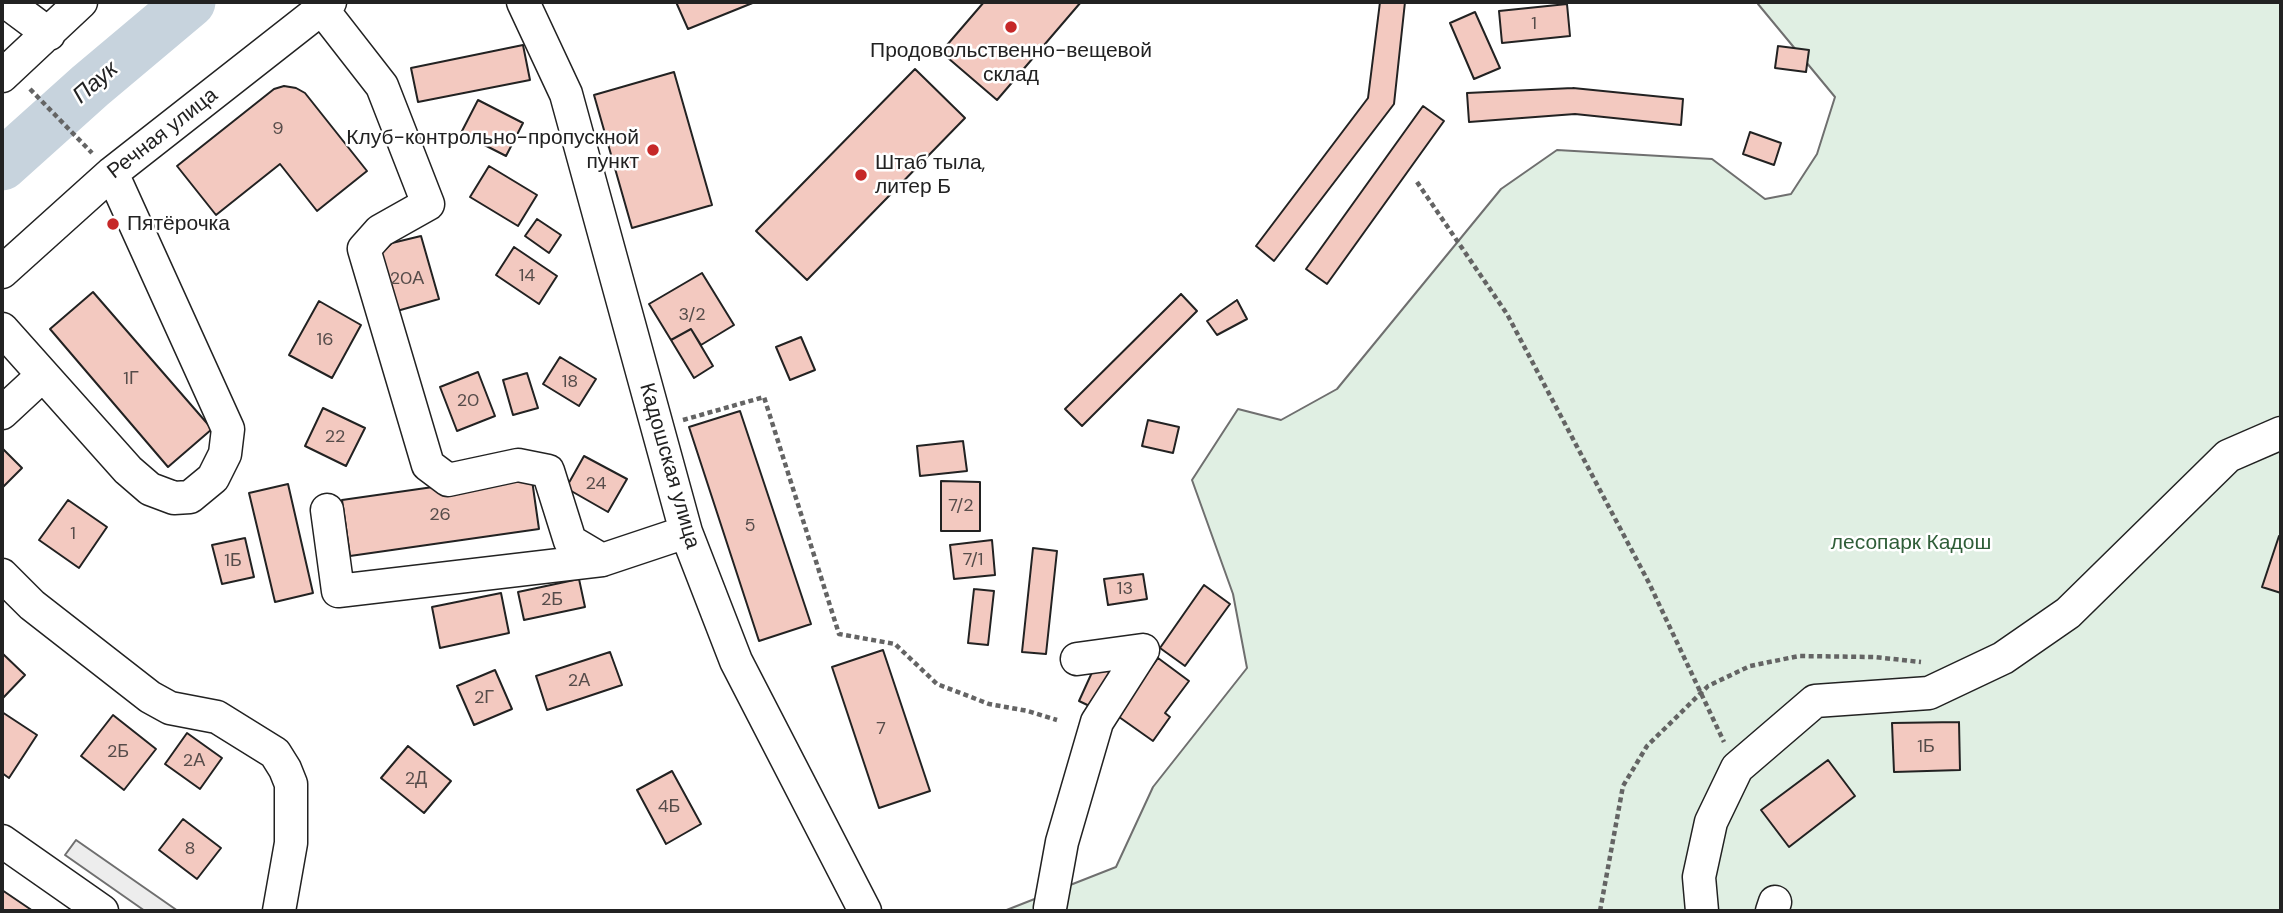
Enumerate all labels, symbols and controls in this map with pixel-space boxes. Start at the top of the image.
house number: 1 [1531,13,1537,35]
marker: Продовольственно-вещевой склад [1003,19,1019,35]
place label: Продовольственно-вещевой склад [870,38,1152,88]
water label: Паук [68,56,124,110]
street label: Речная улица [103,83,223,185]
house number: 9 [272,118,284,140]
place label: Клуб-контрольно-пропускной пункт [346,125,639,175]
marker: Клуб-контрольно-пропускной пункт [645,142,661,158]
place label: Штаб тыла, литер Б [875,150,985,200]
marker: Штаб тыла, литер Б [853,167,869,183]
place label: Пятёрочка [127,211,230,237]
marker: Пятёрочка [105,216,121,232]
house number: 14 [519,265,535,287]
house number: 20А [390,268,424,290]
house number: 3/2 [678,304,706,326]
house number: 16 [317,329,333,351]
house number: 1Г [123,368,139,390]
house number: 18 [562,371,578,393]
street label: Кадошская улица [633,380,705,552]
house number: 20 [457,390,479,412]
house number: 22 [325,426,345,448]
house number: 24 [586,473,606,495]
house number: 7/2 [948,495,974,517]
house number: 26 [429,504,451,526]
house number: 5 [745,515,755,537]
house number: 1 [70,523,76,545]
park label: лесопарк Кадош [1831,530,1991,556]
house number: 7/1 [963,549,983,571]
house number: 1Б [224,550,242,572]
house number: 13 [1117,578,1133,600]
house number: 2Б [541,589,563,611]
house number: 2А [568,670,590,692]
house number: 2Г [474,687,494,709]
house number: 7 [876,718,886,740]
house number: 1Б [1917,736,1935,758]
house number: 2Б [107,741,129,763]
house number: 2А [183,750,205,772]
house number: 2Д [405,768,427,790]
house number: 4Б [658,796,680,818]
house number: 8 [185,838,195,860]

